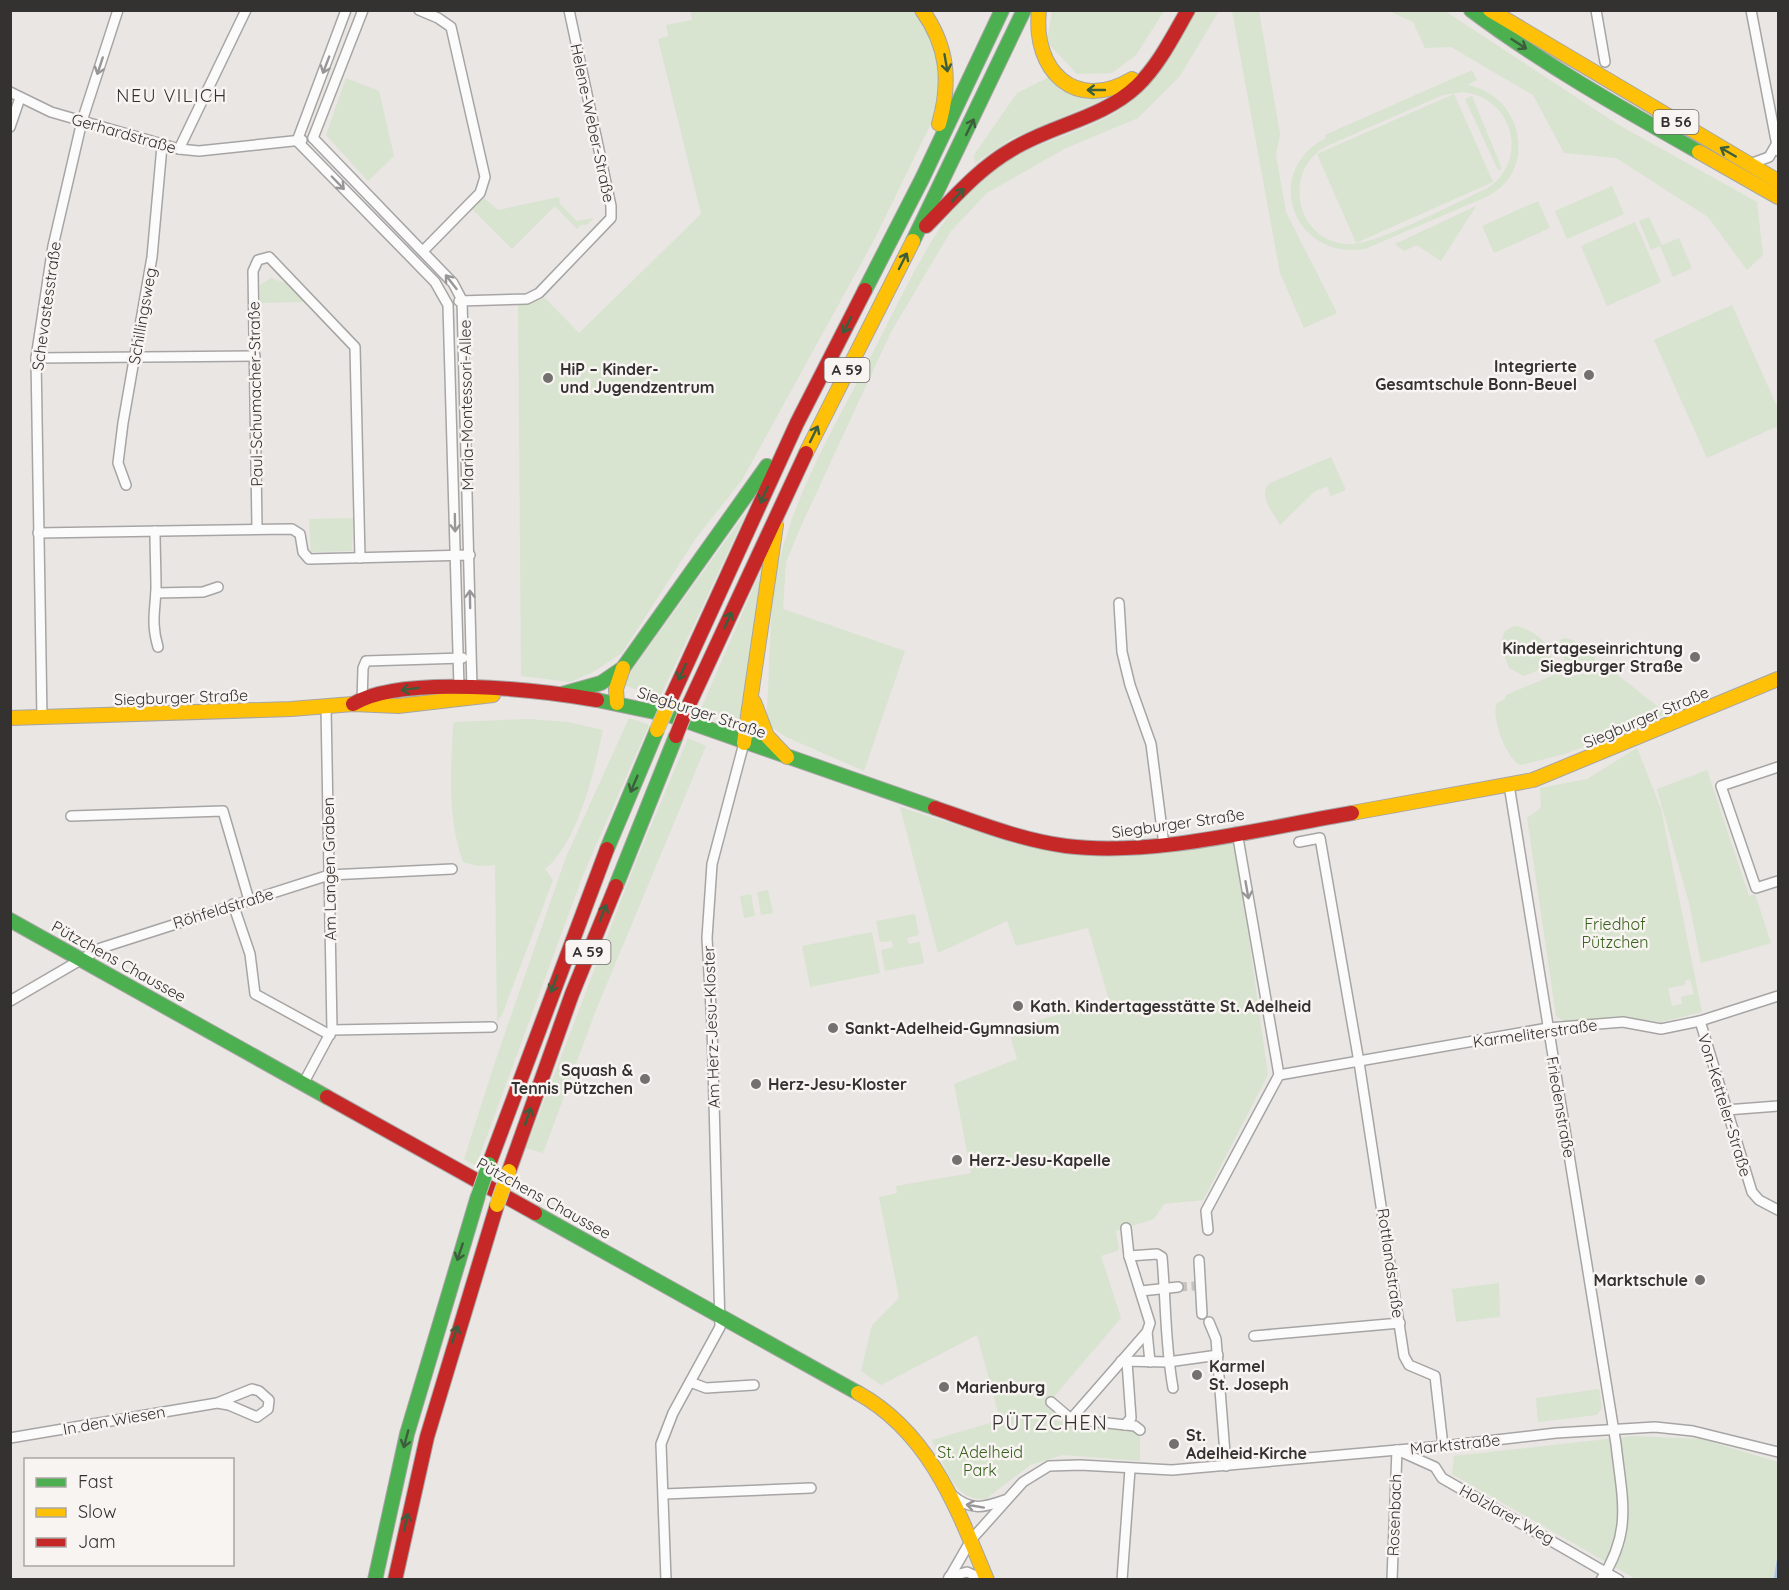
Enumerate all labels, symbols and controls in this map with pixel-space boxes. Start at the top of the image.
one-way arrow [1510,38,1527,51]
street label: Helene-Weber-Straße [566,42,620,204]
one-way arrow [941,53,952,72]
one-way arrow [94,56,105,75]
one-way arrow [319,56,330,74]
district label: NEU VILICH [116,84,228,107]
one-way arrow [1086,84,1106,96]
street label: Gerhardstraße [69,109,179,157]
road number: B 56 [1654,110,1698,134]
one-way arrow [965,118,977,136]
one-way arrow [1720,146,1737,158]
one-way arrow [331,175,345,190]
one-way arrow [951,188,965,203]
street label: Schevastesstraße [27,240,65,372]
one-way arrow [898,252,909,270]
street label: Schillingsweg [124,266,160,366]
one-way arrow [444,274,457,290]
street label: Paul-Schumacher-Straße [243,301,267,487]
one-way arrow [841,315,852,333]
street label: Maria-Montessori-Allee [455,319,477,491]
place label: Integrierte Gesamtschule Bonn-Beuel [1375,356,1577,394]
road number: A 59 [824,358,870,382]
place label: HiP – Kinder- und Jugendzentrum [560,359,715,397]
marker: Integrierte Gesamtschule Bonn-Beuel [1582,368,1596,382]
marker: HiP – Kinder- und Jugendzentrum [541,371,555,385]
one-way arrow [809,426,820,444]
one-way arrow [757,486,769,504]
one-way arrow [449,513,461,533]
one-way arrow [464,590,476,610]
one-way arrow [722,611,734,629]
place label: Kindertageseinrichtung Siegburger Straße [1502,638,1683,676]
marker: Kindertageseinrichtung Siegburger Straße [1688,650,1702,664]
one-way arrow [676,663,688,681]
street label: Siegburger Straße [635,682,769,742]
street label: Siegburger Straße [1580,682,1712,752]
one-way arrow [400,683,420,694]
street label: Siegburger Straße [114,685,248,709]
one-way arrow [628,774,639,792]
street label: Am Langen Graben [318,797,340,941]
street label: Siegburger Straße [1110,804,1246,842]
one-way arrow [1242,879,1253,899]
street label: Röhfeldstraße [170,883,276,933]
one-way arrow [598,904,609,923]
park label: Friedhof Pützchen [1581,914,1649,952]
street label: Pützchens Chaussee [48,916,190,1006]
road number: A 59 [566,940,610,964]
street label: Am Herz-Jesu-Kloster [698,945,724,1109]
one-way arrow [548,975,559,993]
place label: Kath. Kindertagesstätte St. Adelheid [1030,996,1311,1016]
marker: Kath. Kindertagesstätte St. Adelheid [1011,999,1025,1013]
street label: Karmeliterstraße [1472,1014,1598,1052]
place label: Sankt-Adelheid-Gymnasium [845,1018,1060,1038]
marker: Sankt-Adelheid-Gymnasium [826,1021,840,1035]
street label: Von-Ketteler-Straße [1694,1031,1756,1179]
street label: Friedenstraße [1542,1055,1580,1159]
place label: Squash & Tennis Pützchen [511,1060,633,1098]
marker: Squash & Tennis Pützchen [638,1072,652,1086]
place label: Herz-Jesu-Kloster [768,1074,907,1094]
marker: Herz-Jesu-Kloster [749,1077,763,1091]
one-way arrow [523,1107,534,1126]
place label: Herz-Jesu-Kapelle [969,1150,1111,1170]
street label: Pützchens Chaussee [473,1153,615,1243]
marker: Herz-Jesu-Kapelle [950,1153,964,1167]
street label: Rottlandstraße [1373,1207,1409,1319]
one-way arrow [454,1242,465,1261]
place label: Marktschule [1594,1270,1688,1290]
marker: Marktschule [1693,1273,1707,1287]
one-way arrow [451,1325,462,1344]
place label: Karmel St. Joseph [1209,1356,1289,1394]
marker: Karmel St. Joseph [1190,1368,1204,1382]
place label: Marienburg [956,1377,1045,1397]
marker: Marienburg [937,1380,951,1394]
street label: In den Wiesen [61,1401,167,1439]
district label: PÜTZCHEN [992,1410,1108,1435]
place label: St. Adelheid-Kirche [1186,1425,1307,1463]
one-way arrow [399,1429,411,1448]
street label: Marktstraße [1409,1429,1501,1459]
marker: St. Adelheid-Kirche [1167,1437,1181,1451]
park label: St. Adelheid Park [937,1442,1023,1480]
legend [24,1458,234,1566]
text: Fast [78,1470,113,1493]
street label: Rosenbach [1383,1473,1405,1557]
street label: Holzlarer Weg [1456,1480,1558,1548]
text: Slow [78,1500,116,1523]
one-way arrow [966,1500,985,1511]
one-way arrow [401,1513,412,1532]
text: Jam [78,1530,116,1553]

